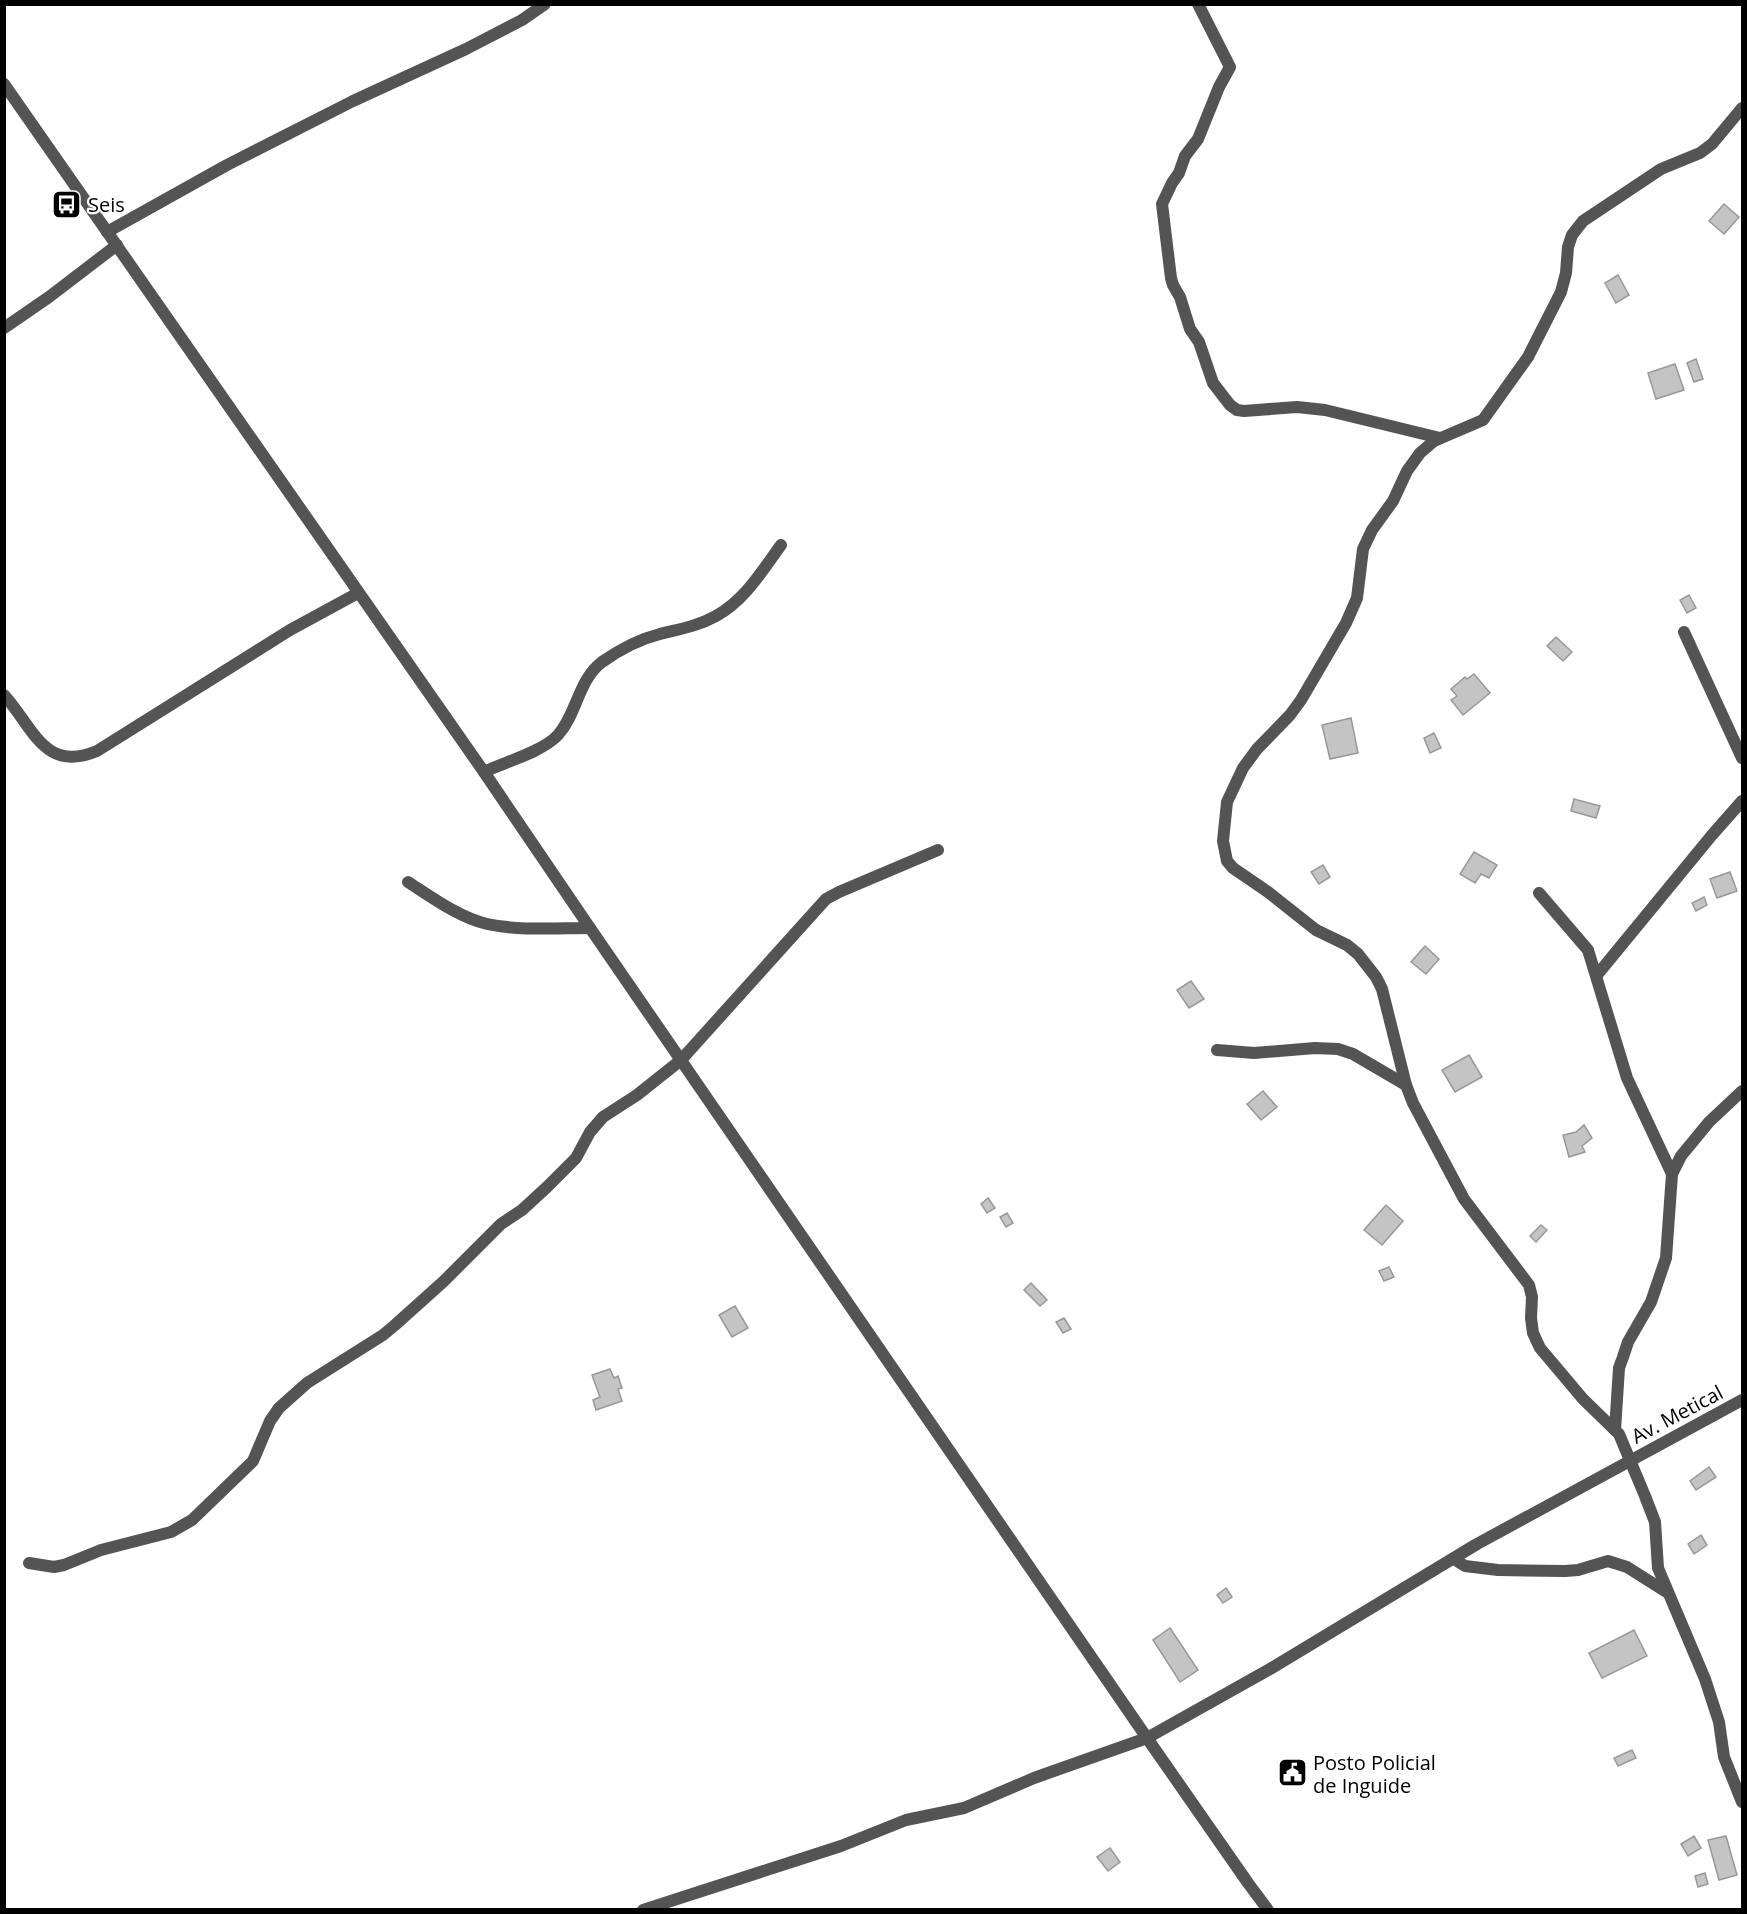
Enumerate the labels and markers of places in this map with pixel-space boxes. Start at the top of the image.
bus stop icon: Seis [51,188,83,220]
place label: Seis [88,191,125,218]
place label: Posto Policial de Inguide [1313,1749,1436,1799]
public building icon: Posto Policial de Inguide [1276,1757,1308,1789]

